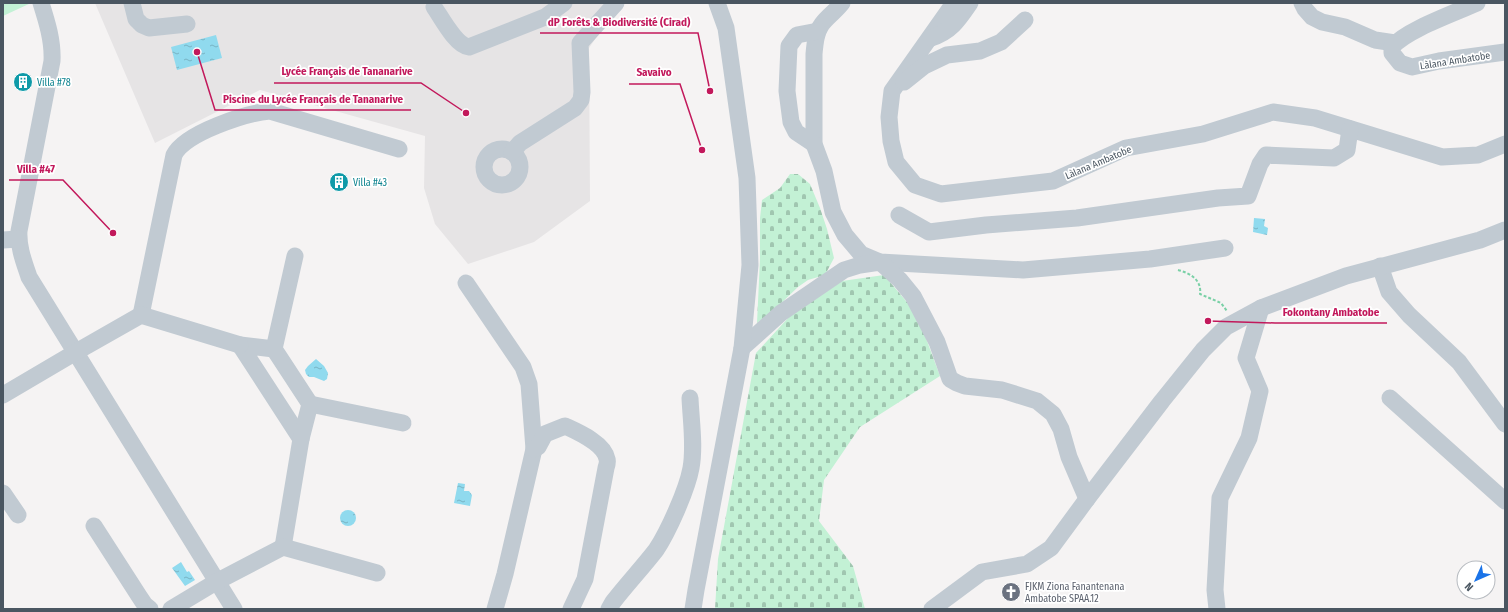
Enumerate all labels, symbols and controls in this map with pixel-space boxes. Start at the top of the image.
callout: dP Forêts & Biodiversité (Cirad) [540,10,698,33]
text: dP Forêts & Biodiversité (Cirad) [548,16,691,29]
street label: Làlana Ambatobe [1419,50,1491,72]
callout: Lycée Français de Tananarive [274,60,421,83]
callout: Savaivo [629,61,680,84]
text: Lycée Français de Tananarive [281,65,413,78]
text: Savaivo [636,66,672,79]
building icon: Villa #78 [12,71,34,93]
place label: Villa #78 [37,77,71,89]
callout: Piscine du Lycée Français de Tananarive [215,87,411,110]
text: Piscine du Lycée Français de Tananarive [223,93,403,106]
street label: Làlana Ambatobe [1063,144,1133,182]
callout: Villa #47 [9,157,63,180]
text: Villa #47 [16,163,55,176]
building icon: Villa #43 [328,171,350,193]
place label: Villa #43 [353,177,388,189]
callout: Fokontany Ambatobe [1275,300,1387,323]
text: Fokontany Ambatobe [1283,306,1380,319]
north arrow [1456,560,1496,600]
text: N [1462,580,1476,594]
church icon: FJKM Ziona Fanantenana Ambatobe SPAA.12 [1000,581,1022,603]
place label: FJKM Ziona Fanantenana Ambatobe SPAA.12 [1025,581,1124,605]

